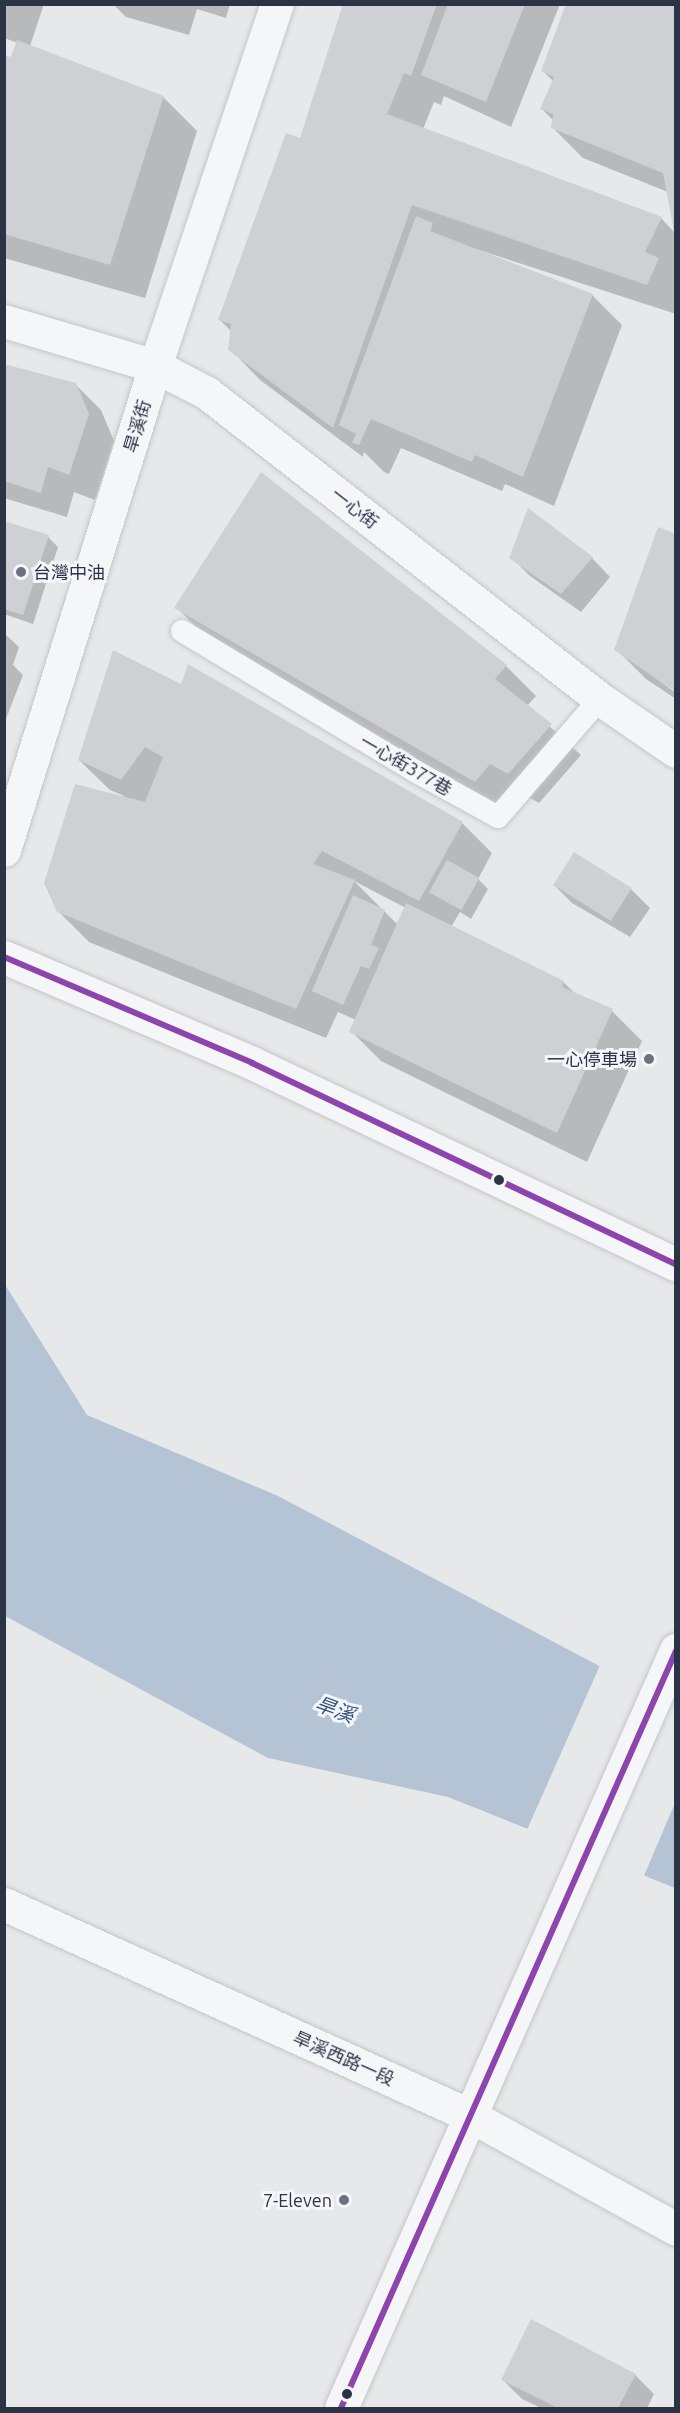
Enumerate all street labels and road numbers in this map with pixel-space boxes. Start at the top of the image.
street label: 旱溪街 [119,397,155,455]
street label: 一心街 [327,483,383,533]
street label: 一心街377巷 [356,730,456,800]
street label: 旱溪西路一段 [290,2026,398,2090]

